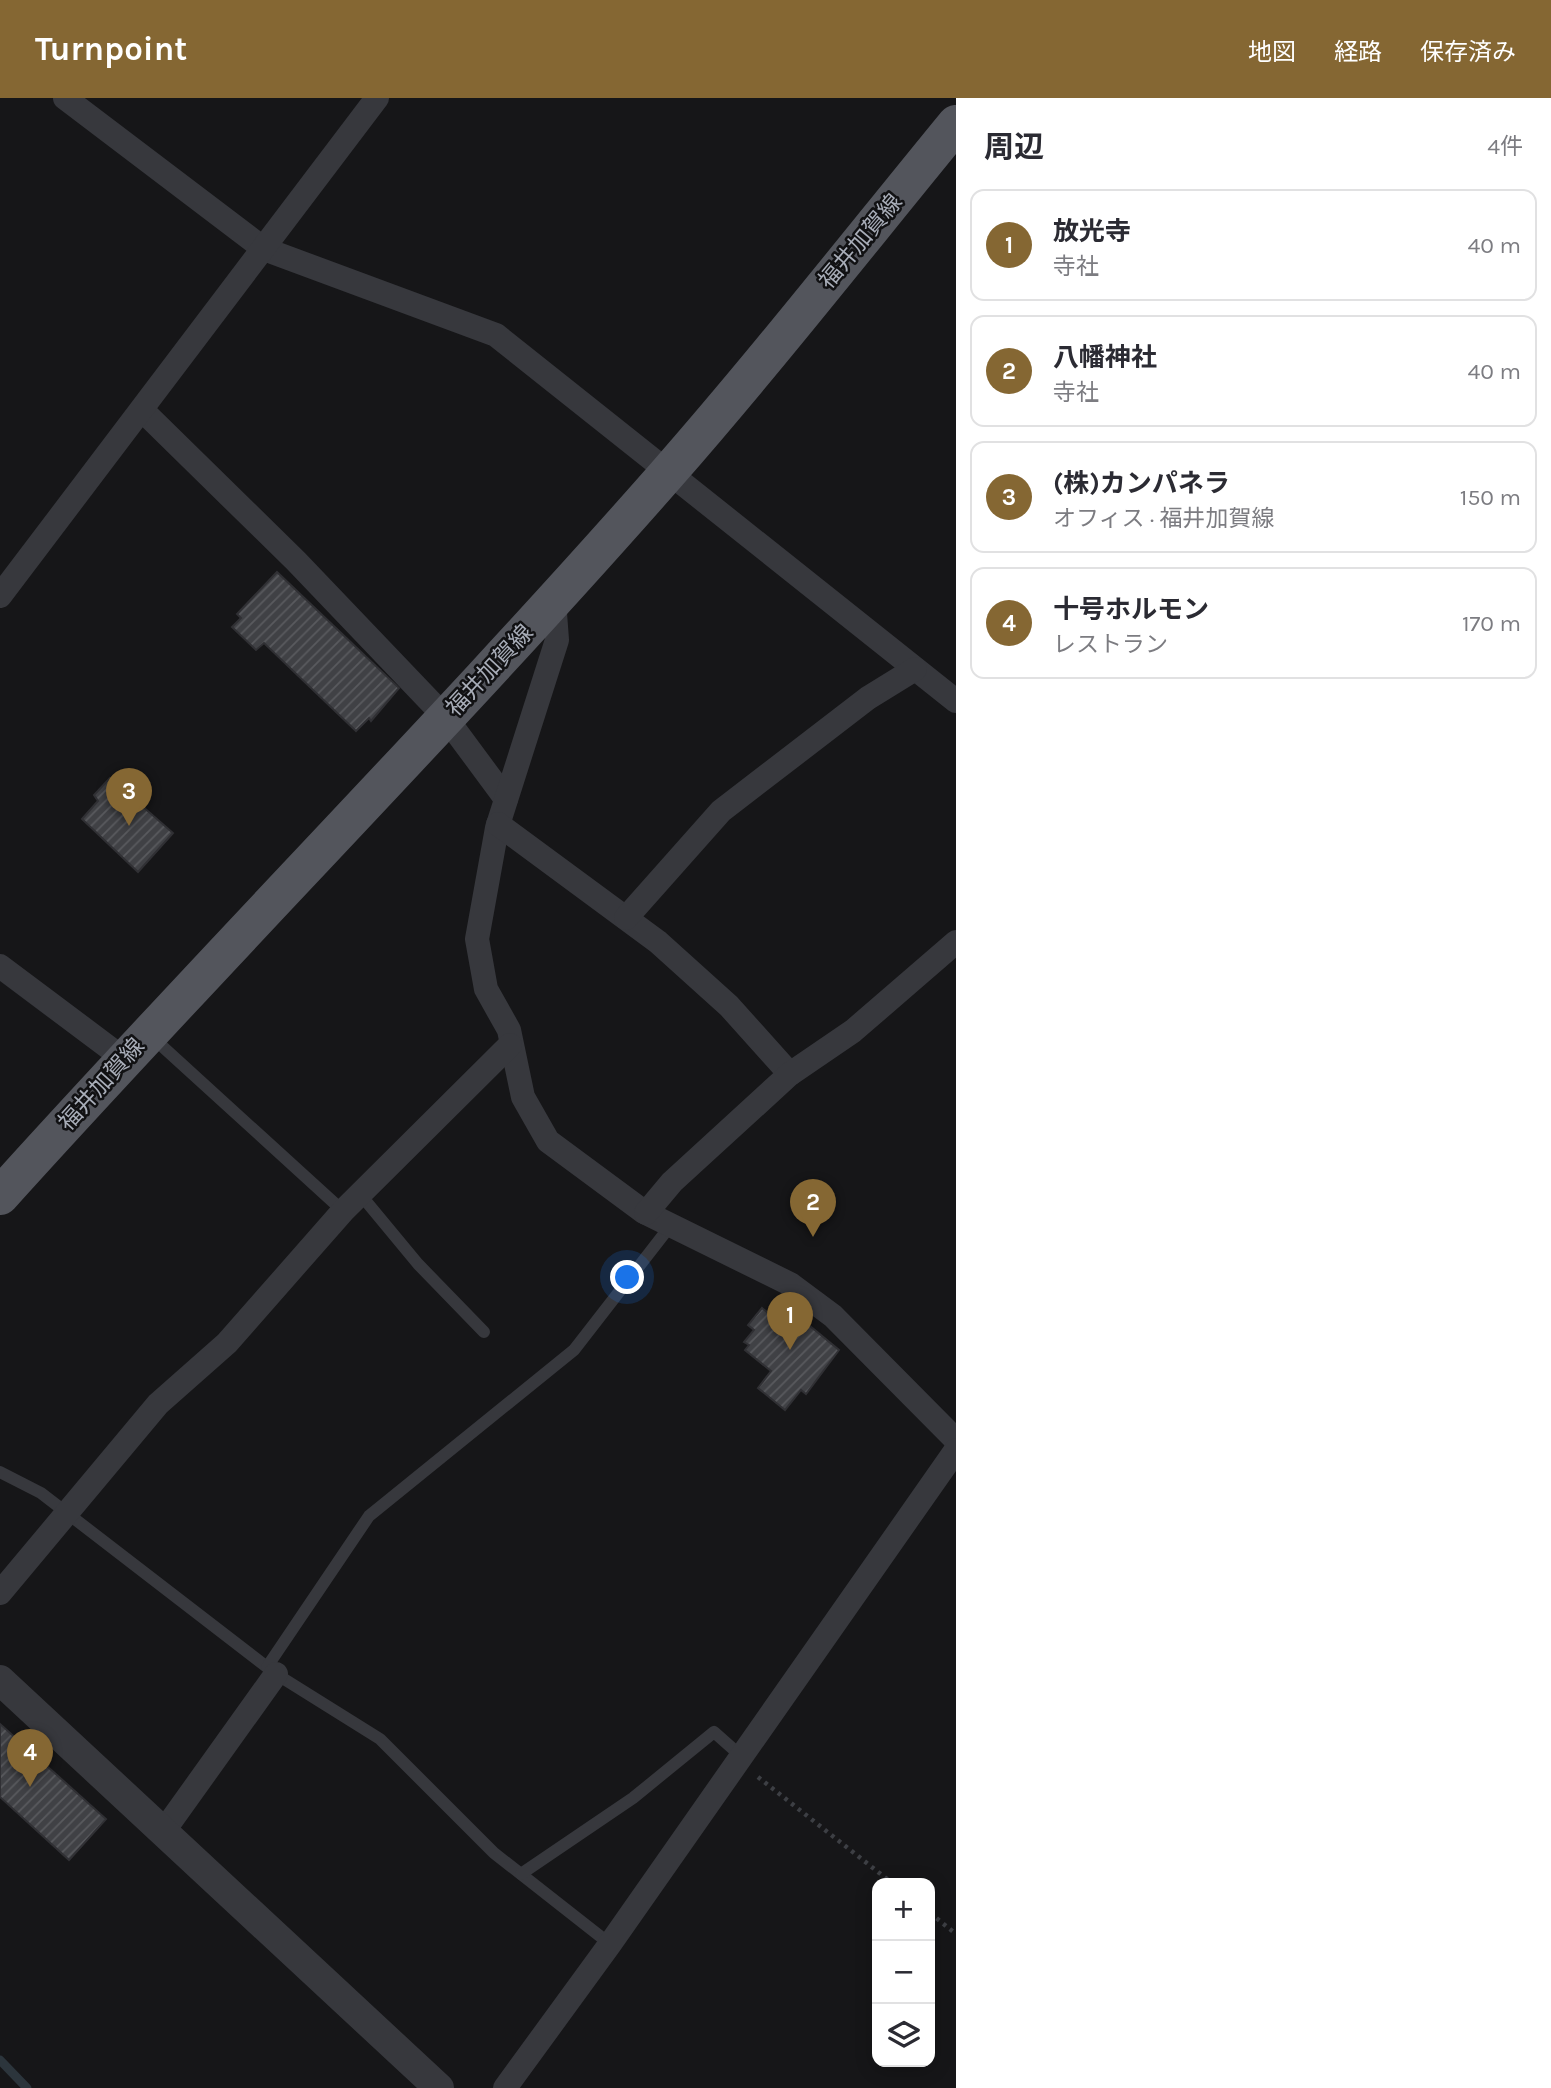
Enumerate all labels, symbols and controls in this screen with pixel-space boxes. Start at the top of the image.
text: Turnpoint [35,30,187,68]
text: 地図 [1248,38,1296,66]
text: 経路 [1334,38,1382,66]
text: 保存済み [1420,38,1516,66]
text: 周辺 [984,129,1044,165]
text: 4件 [1487,133,1523,160]
street label: 福井加賀線 [813,189,908,294]
text: 放光寺 [1053,216,1131,247]
text: 1 [1005,232,1013,259]
text: 40 m [1468,232,1521,259]
text: 寺社 [1053,253,1099,280]
text: 八幡神社 [1053,342,1157,373]
text: 2 [1002,358,1016,385]
text: 40 m [1468,358,1521,385]
text: 寺社 [1053,379,1099,406]
text: (株)カンパネラ [1053,468,1230,499]
text: 3 [1002,484,1016,511]
text: 150 m [1460,484,1521,511]
text: オフィス · 福井加賀線 [1053,505,1275,532]
text: 十号ホルモン [1053,594,1209,625]
text: 4 [1002,610,1016,637]
text: 170 m [1462,610,1521,637]
street label: 福井加賀線 [440,619,538,722]
text: レストラン [1053,631,1168,658]
pin: 3 [106,768,152,826]
street label: 福井加賀線 [53,1033,150,1136]
pin: 2 [790,1179,836,1237]
your location [610,1260,644,1294]
pin: 1 [767,1292,813,1350]
pin: 4 [7,1729,53,1787]
map controls [872,1878,935,2067]
button: + [872,1878,935,1941]
button: − [872,1941,935,2004]
button: layers [872,2004,935,2067]

